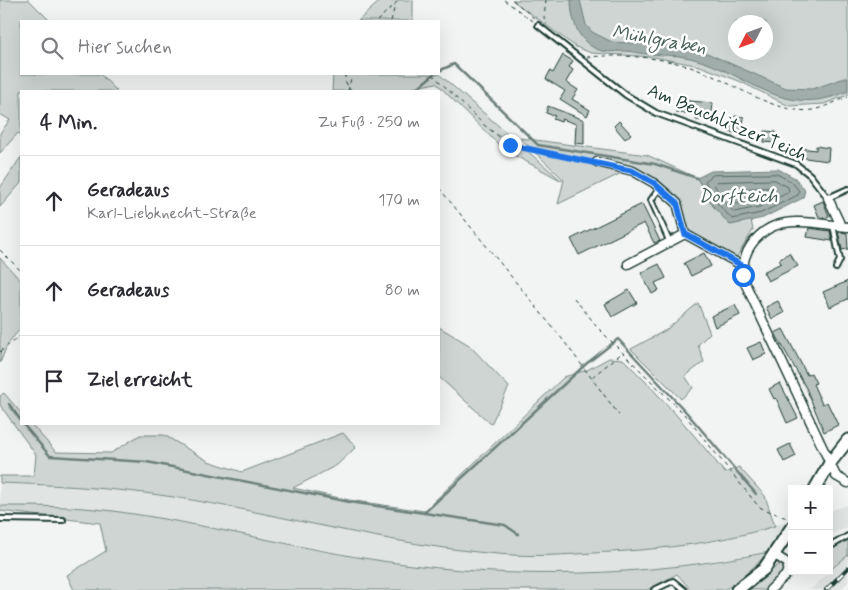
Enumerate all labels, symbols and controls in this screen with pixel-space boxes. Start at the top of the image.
north arrow [728,15,773,60]
water label: Mühlgraben [610,19,708,63]
search box [20,20,440,75]
icon: search [38,34,66,62]
text: Hier suchen [78,35,172,60]
street label: Am Beuchlitzer Teich [644,79,810,167]
text: 4 Min. [40,109,97,137]
text: Zu Fuß · 250 m [318,112,420,133]
route end [499,134,522,157]
text: Geradeaus [87,178,169,203]
water label: Dorfteich [698,184,778,209]
icon: ahead [40,187,68,215]
text: 170 m [378,190,420,211]
text: Karl-Liebknecht-Straße [87,203,257,224]
route start [732,264,755,287]
icon: ahead [40,277,68,305]
text: Geradeaus [87,278,169,303]
text: 80 m [385,280,420,301]
icon: arrive [40,367,68,395]
text: Ziel erreicht [87,368,192,393]
map controls [788,485,833,575]
button: + [788,485,833,530]
button: − [788,530,833,575]

